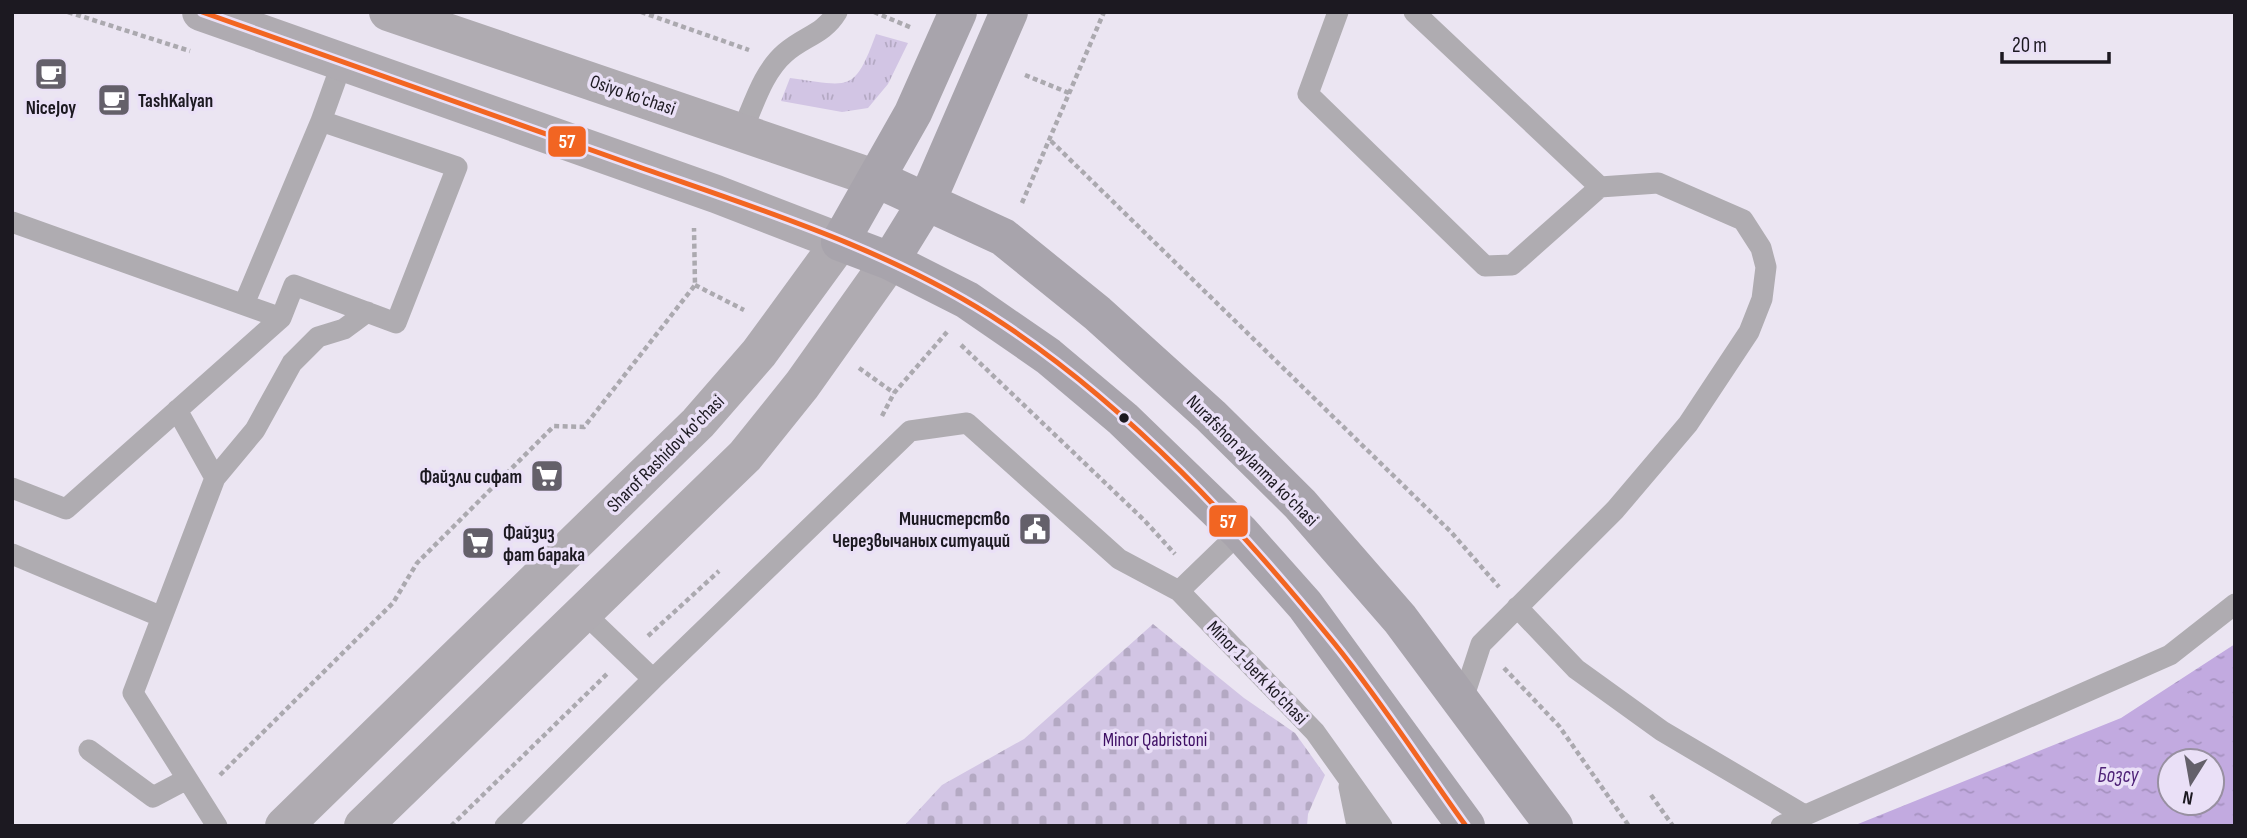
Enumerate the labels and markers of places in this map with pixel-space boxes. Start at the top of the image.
cafe icon: NiceJoy [32,55,70,93]
cafe icon: TashKalyan [95,81,133,119]
place label: TashKalyan [138,90,213,113]
place label: NiceJoy [26,97,76,120]
unlabelled marker [1117,411,1131,425]
supermarket icon: Файзли сифат [528,457,566,495]
place label: Файзли сифат [420,466,522,489]
place label: Министерство Черезвычаных ситуаций [832,508,1010,553]
public building icon: Министерство Черезвычаных ситуаций [1016,510,1054,548]
place label: Файзиз фат барака [503,522,585,567]
supermarket icon: Файзиз фат барака [459,524,497,562]

